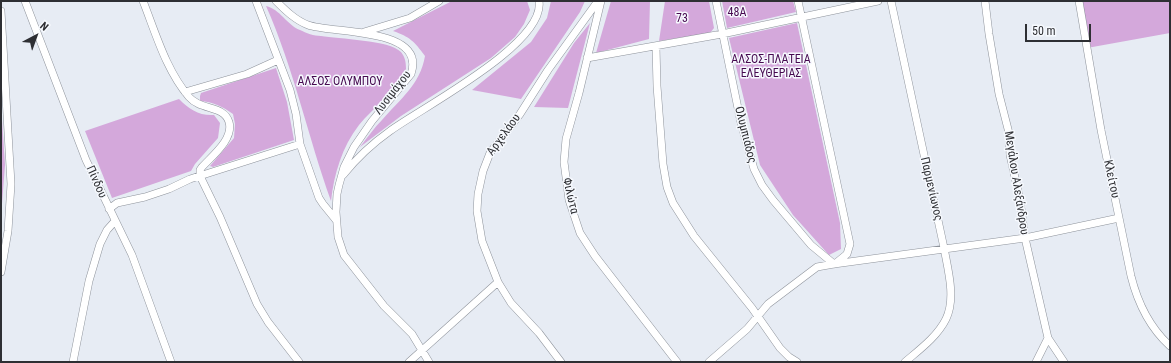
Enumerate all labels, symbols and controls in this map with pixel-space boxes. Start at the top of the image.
park label: 48Α [728,6,746,20]
park label: 73 [676,12,688,26]
north arrow [16,16,56,56]
scale bar [1027,16,1093,42]
text: N [37,19,51,34]
text: 50 m [1032,24,1056,38]
park label: ΑΛΣΟΣ-ΠΛΑΤΕΙΑ ΕΛΕΥΘΕΡΙΑΣ [731,53,811,81]
street label: Λυσιμάχου [371,68,415,118]
park label: ΑΛΣΟΣ ΟΛΥΜΠΟΥ [297,75,383,89]
street label: Ολυμπιάδος [731,105,759,165]
street label: Αρχελάου [484,111,524,159]
street label: Μεγάλου Αλεξάνδρου [1001,130,1031,236]
street label: Παρμενίωνος [917,156,945,222]
street label: Κλείτου [1100,159,1122,199]
street label: Πίνδου [83,164,109,200]
street label: Φιλώτα [559,176,581,216]

